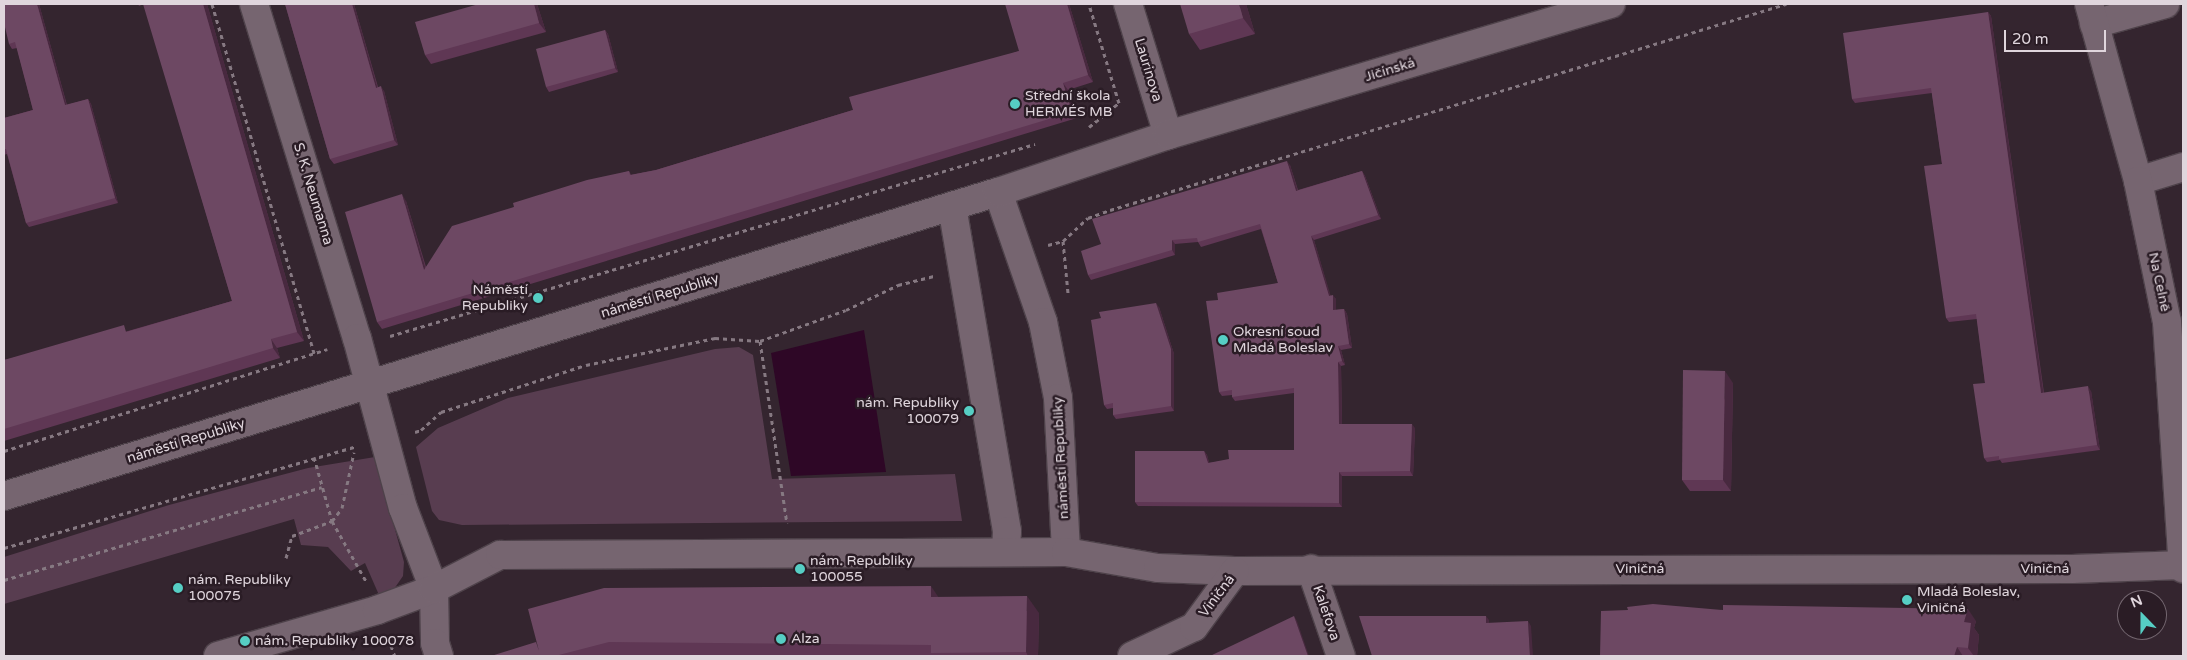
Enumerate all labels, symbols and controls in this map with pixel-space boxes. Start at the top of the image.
scale bar [2007,20,2110,52]
text: 20 m [2012,30,2049,48]
street label: Laurinova [1130,36,1166,104]
street label: Jičínská [1363,54,1417,86]
place label: Střední škola HERMÉS MB [1025,88,1112,120]
marker: Střední škola HERMÉS MB [1009,98,1021,110]
street label: S. K. Neumanna [290,141,336,247]
street label: Na Celně [2145,251,2173,313]
street label: náměstí Republiky [599,270,721,322]
place label: Náměstí Republiky [462,282,528,314]
marker: Náměstí Republiky [532,292,544,304]
place label: Okresní soud Mladá Boleslav [1233,324,1333,357]
marker: Okresní soud Mladá Boleslav [1217,334,1229,346]
place label: nám. Republiky 100079 [856,395,959,428]
street label: náměstí Republiky [1049,396,1073,520]
marker: nám. Republiky 100079 [963,405,975,417]
street label: náměstí Republiky [125,415,247,467]
place label: nám. Republiky 100055 [810,553,913,586]
street label: Viničná [1616,561,1664,577]
street label: Viničná [2021,561,2069,577]
marker: nám. Republiky 100055 [794,563,806,575]
street label: Viničná [1196,571,1238,621]
place label: nám. Republiky 100075 [188,572,291,604]
marker: nám. Republiky 100075 [172,582,184,594]
street label: Kalefova [1309,583,1343,643]
place label: Mladá Boleslav, Viničná [1917,584,2020,616]
north arrow [2117,590,2167,640]
text: N [2128,592,2145,612]
marker: Mladá Boleslav, Viničná [1901,594,1913,606]
place label: Alza [791,631,820,647]
place label: nám. Republiky 100078 [255,633,414,649]
marker: Alza [775,633,787,645]
marker: nám. Republiky 100078 [239,635,251,647]

